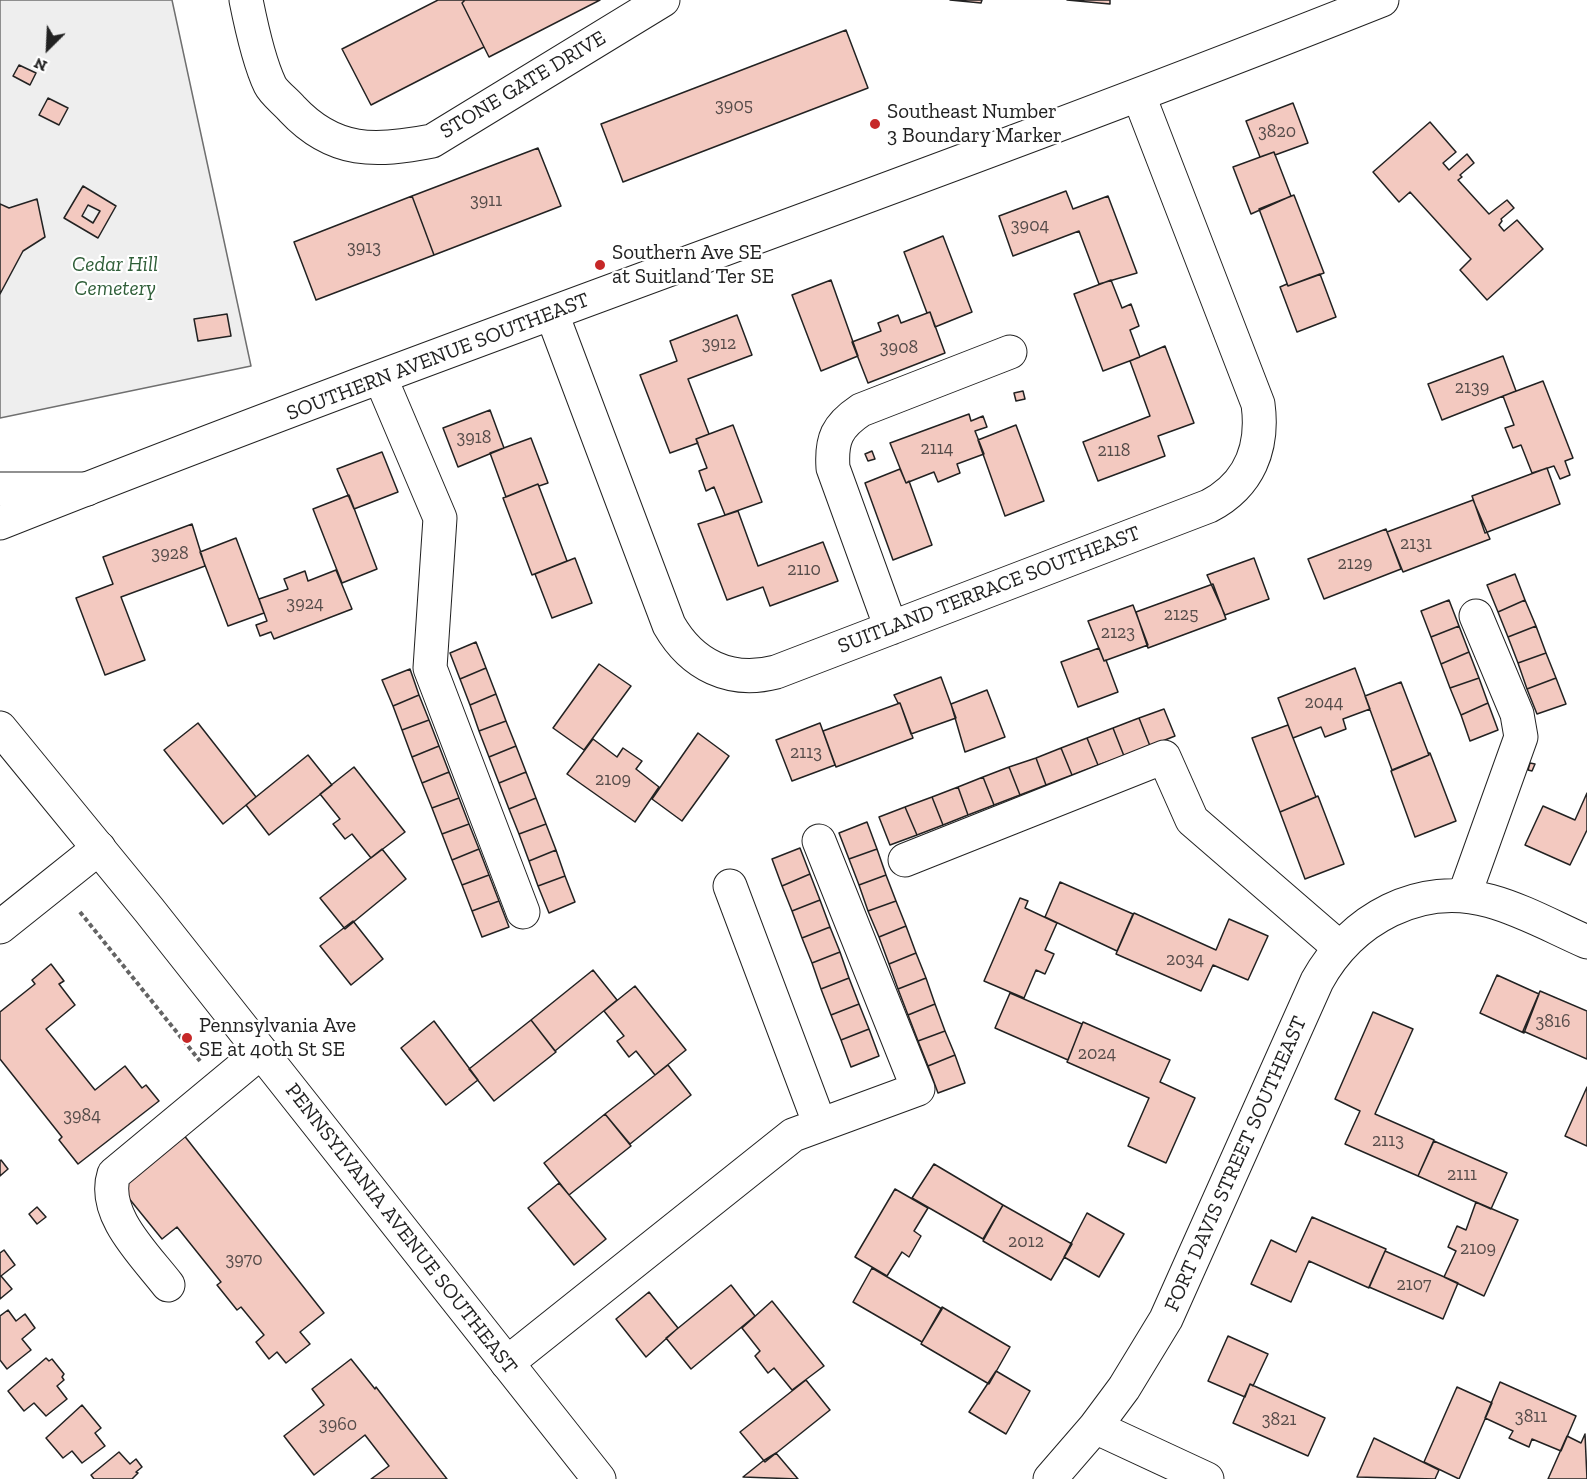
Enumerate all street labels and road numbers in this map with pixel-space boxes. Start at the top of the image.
street label: STONE GATE DRIVE [436,26,610,144]
street label: SOUTHERN AVENUE SOUTHEAST [283,288,593,426]
street label: SUITLAND TERRACE SOUTHEAST [834,521,1144,659]
street label: FORT DAVIS STREET SOUTHEAST [1159,1013,1313,1315]
street label: PENNSYLVANIA AVENUE SOUTHEAST [280,1079,522,1379]

